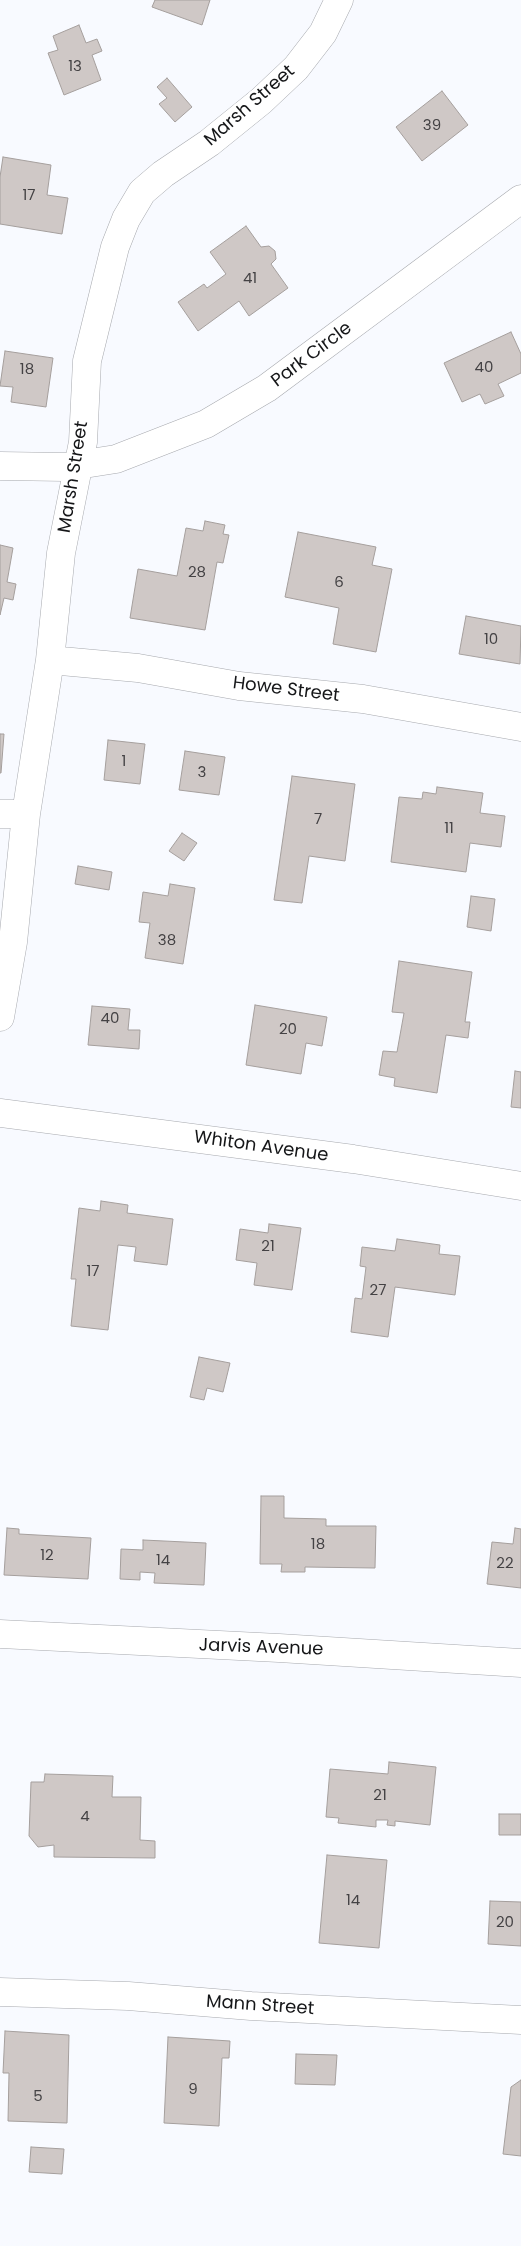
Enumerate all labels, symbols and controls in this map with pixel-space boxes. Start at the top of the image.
house number: 13 [68,58,82,76]
street label: Marsh Street [200,61,300,151]
house number: 39 [423,117,441,135]
house number: 17 [23,187,35,205]
house number: 41 [243,270,257,288]
street label: Park Circle [268,318,356,392]
house number: 40 [475,359,493,377]
house number: 18 [20,361,34,379]
street label: Marsh Street [55,420,93,534]
house number: 28 [188,564,206,582]
house number: 6 [334,574,344,592]
house number: 10 [484,631,498,649]
street label: Howe Street [231,673,341,707]
house number: 1 [122,753,126,771]
house number: 3 [198,764,206,782]
house number: 7 [314,811,322,829]
house number: 11 [444,820,454,838]
house number: 38 [158,932,176,950]
house number: 40 [101,1010,119,1028]
house number: 20 [279,1021,297,1039]
street label: Whiton Avenue [192,1127,330,1167]
house number: 21 [261,1238,275,1256]
house number: 17 [87,1263,99,1281]
house number: 27 [370,1282,386,1300]
house number: 18 [311,1536,325,1554]
house number: 12 [40,1547,54,1565]
house number: 14 [156,1552,170,1570]
house number: 22 [496,1555,514,1573]
street label: Jarvis Avenue [198,1635,324,1661]
house number: 21 [373,1787,387,1805]
house number: 4 [80,1808,90,1826]
house number: 14 [346,1892,360,1910]
house number: 20 [496,1914,514,1932]
street label: Mann Street [205,1991,315,2021]
house number: 9 [188,2081,198,2099]
house number: 5 [33,2088,43,2106]

